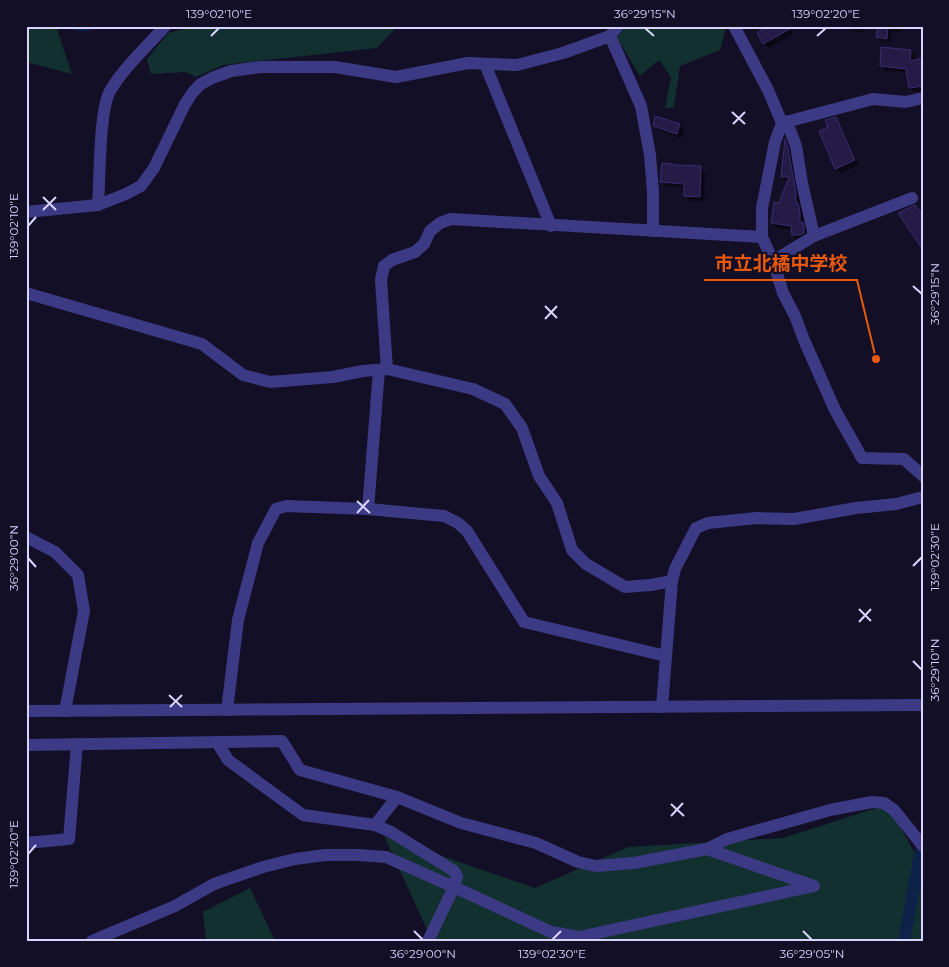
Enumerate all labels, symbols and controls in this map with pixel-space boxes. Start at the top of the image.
text: 139°02'10"E [186,6,252,21]
text: 36°29'15"N [614,6,676,21]
text: 139°02'20"E [792,6,860,21]
text: 139°02'10"E [6,193,21,259]
callout: 市立北橘中学校 [704,246,857,280]
text: 市立北橘中学校 [714,252,848,275]
text: 36°29'15"N [927,263,942,325]
text: 139°02'30"E [927,523,942,591]
text: 36°29'00"N [6,525,21,591]
text: 36°29'10"N [927,638,942,702]
text: 139°02'20"E [6,820,21,888]
text: 36°29'00"N [390,946,456,961]
text: 139°02'30"E [518,946,586,961]
text: 36°29'05"N [780,946,844,961]

